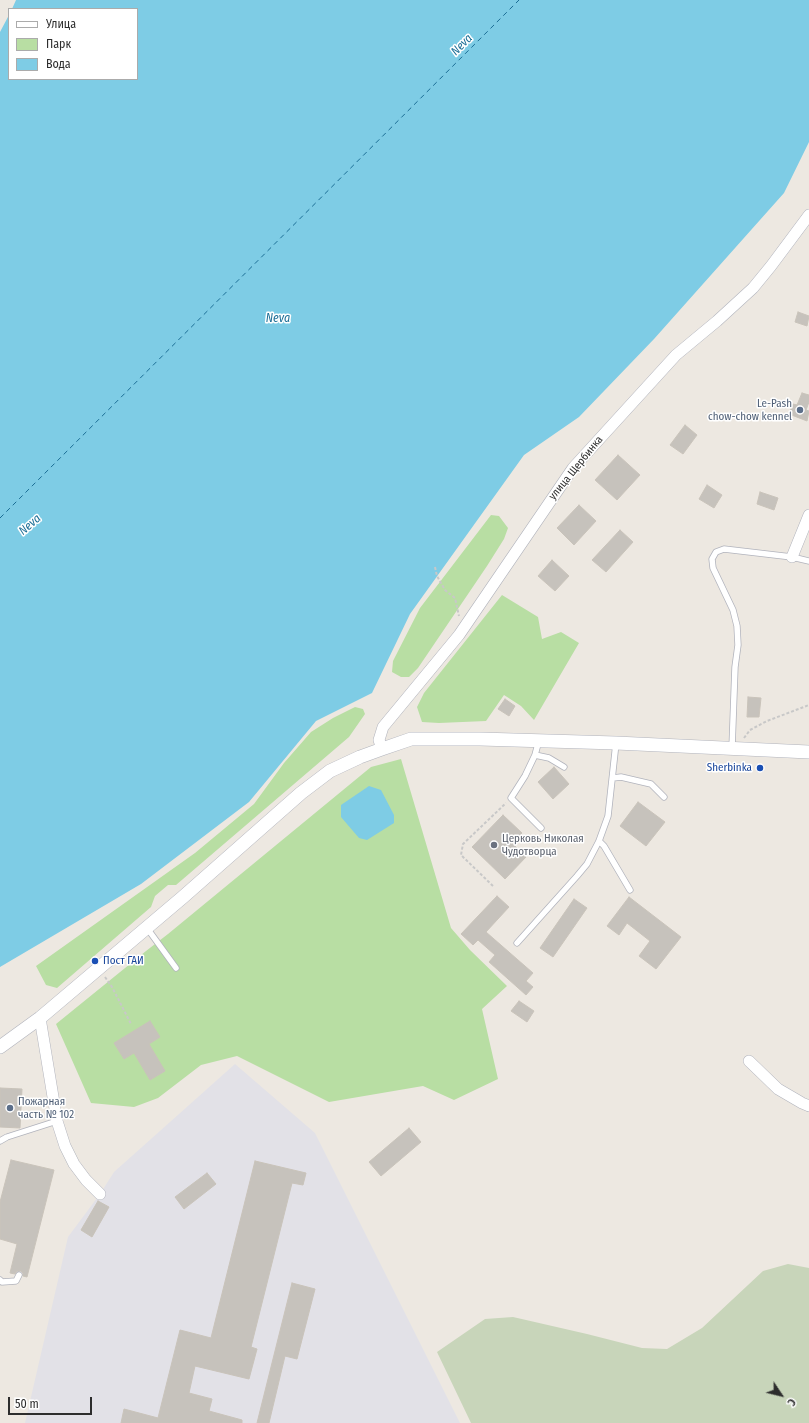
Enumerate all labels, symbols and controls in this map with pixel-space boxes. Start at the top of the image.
legend [8,8,138,80]
text: Улица [46,17,76,31]
water label: Neva [448,31,476,59]
text: Парк [46,37,71,51]
text: Вода [46,57,71,71]
water label: Neva [266,312,290,326]
place label: Le-Pash chow-chow kennel [708,397,792,423]
marker: Le-Pash chow-chow kennel [795,405,805,415]
street label: улица Щербинка [546,433,606,503]
water label: Neva [16,512,44,538]
place label: Sherbinka [707,761,752,775]
marker: Sherbinka [755,763,765,773]
place label: Церковь Николая Чудотворца [502,832,584,858]
marker: Церковь Николая Чудотворца [489,840,499,850]
place label: Пост ГАИ [103,954,144,968]
marker: Пост ГАИ [90,956,100,966]
place label: Пожарная часть № 102 [18,1095,74,1121]
marker: Пожарная часть № 102 [5,1103,15,1113]
north arrow [761,1375,801,1415]
scale bar [10,1389,94,1415]
text: С [784,1396,798,1408]
text: 50 m [15,1397,39,1411]

